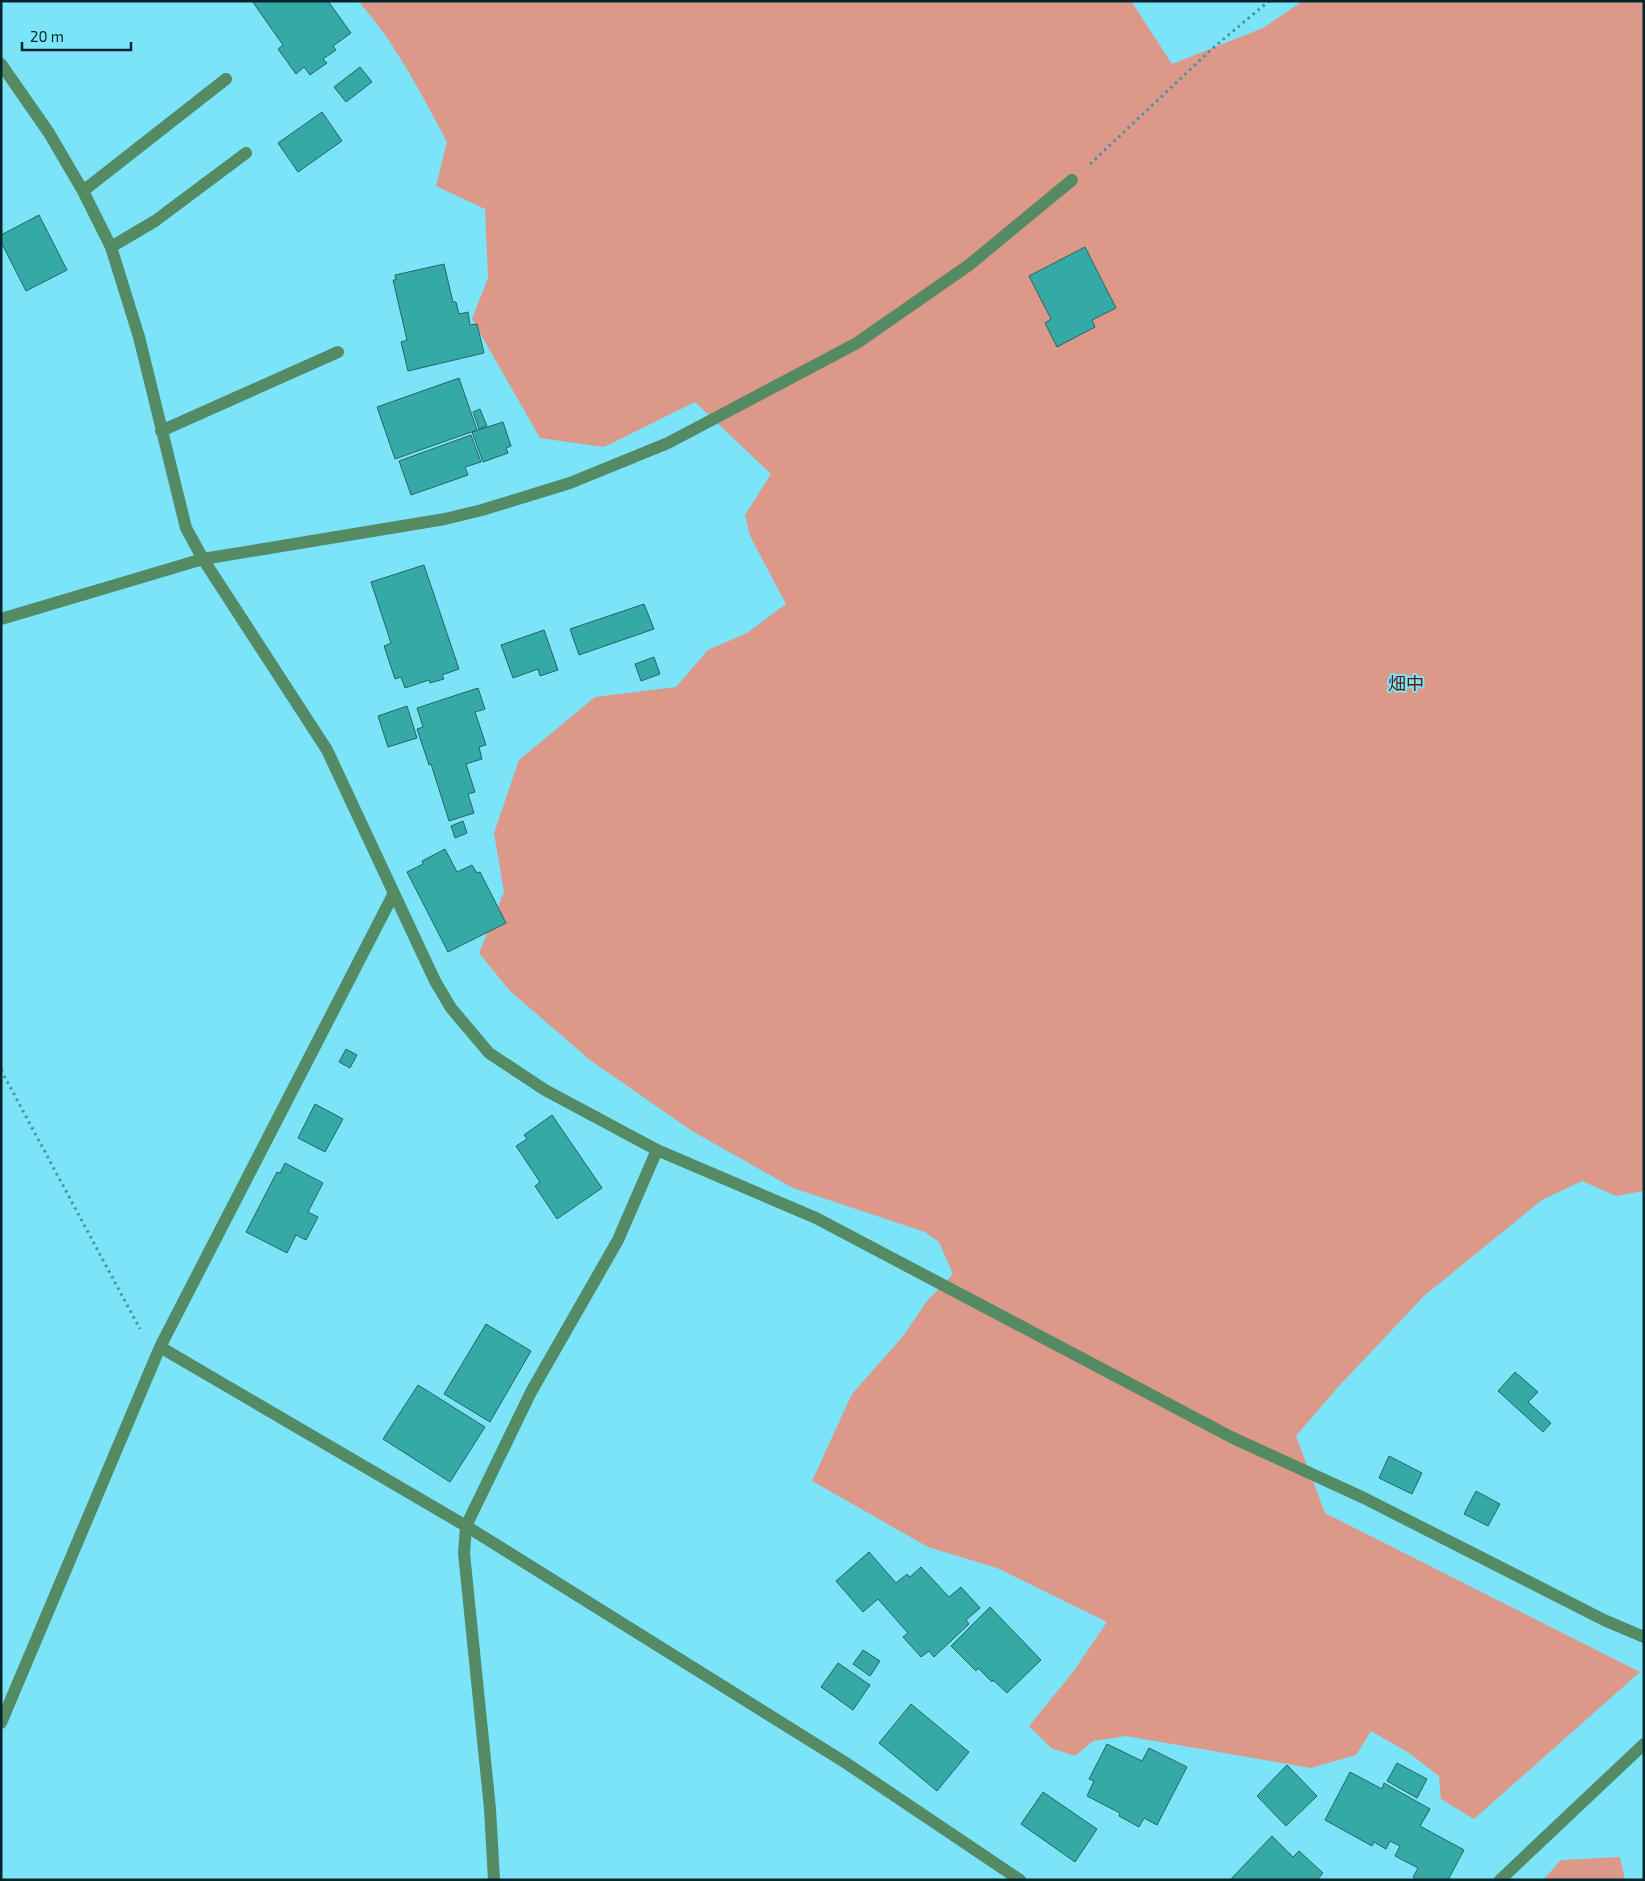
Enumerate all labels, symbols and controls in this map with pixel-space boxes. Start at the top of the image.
scale bar [22,20,131,52]
text: 20 m [30,27,64,45]
district label: 畑中 [1388,672,1424,694]

